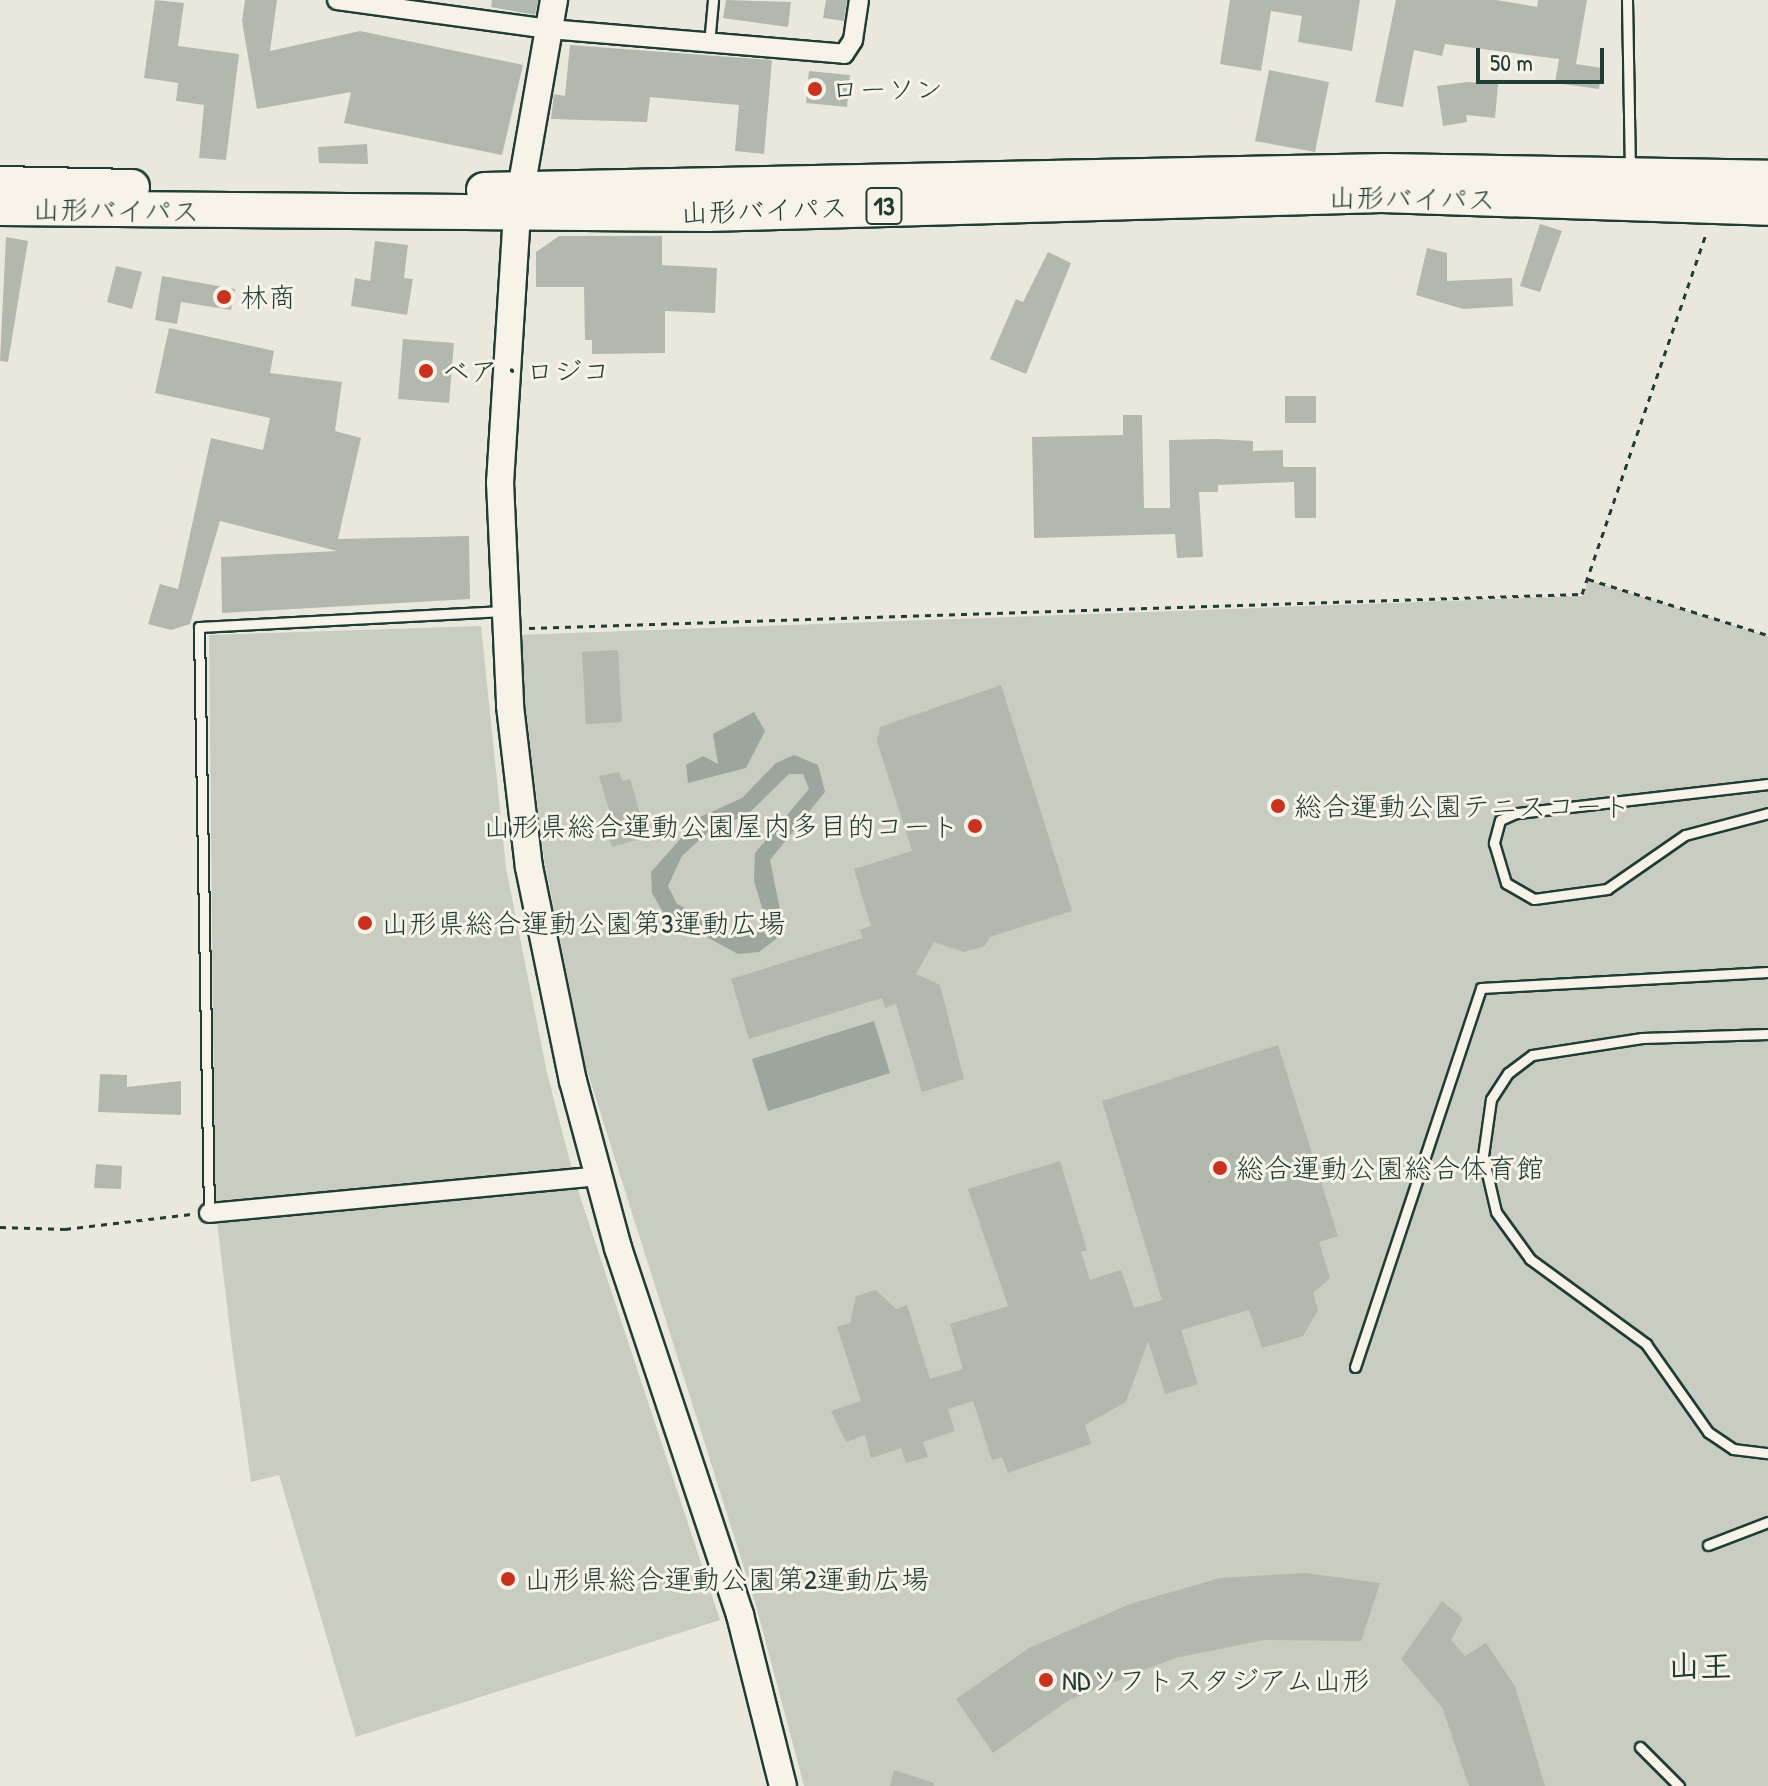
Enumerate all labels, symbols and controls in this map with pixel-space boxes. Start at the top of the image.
scale bar [1480,32,1608,82]
text: 50 m [1490,46,1533,78]
place label: ローソン [831,72,943,106]
marker: ローソン [806,80,824,98]
street label: 山形バイパス [1328,180,1496,216]
road number: 13 [864,184,904,228]
street label: 山形バイパス [679,190,849,230]
street label: 山形バイパス [32,192,200,228]
place label: 林商 [240,280,296,314]
marker: 林商 [215,288,233,306]
place label: ベア・ロジコ [442,354,610,388]
marker: ベア・ロジコ [417,362,435,380]
place label: 総合運動公園テニスコート [1294,789,1630,823]
marker: 総合運動公園テニスコート [1269,797,1287,815]
place label: 山形県総合運動公園屋内多目的コート [483,809,959,843]
marker: 山形県総合運動公園屋内多目的コート [966,817,984,835]
place label: 山形県総合運動公園第3運動広場 [381,906,786,940]
marker: 山形県総合運動公園第3運動広場 [356,914,374,932]
place label: 総合運動公園総合体育館 [1236,1151,1544,1185]
marker: 総合運動公園総合体育館 [1211,1159,1229,1177]
place label: 山形県総合運動公園第2運動広場 [524,1562,929,1596]
marker: 山形県総合運動公園第2運動広場 [499,1570,517,1588]
district label: 山王 [1668,1647,1732,1685]
place label: NDソフトスタジアム山形 [1062,1663,1370,1697]
marker: NDソフトスタジアム山形 [1037,1671,1055,1689]

